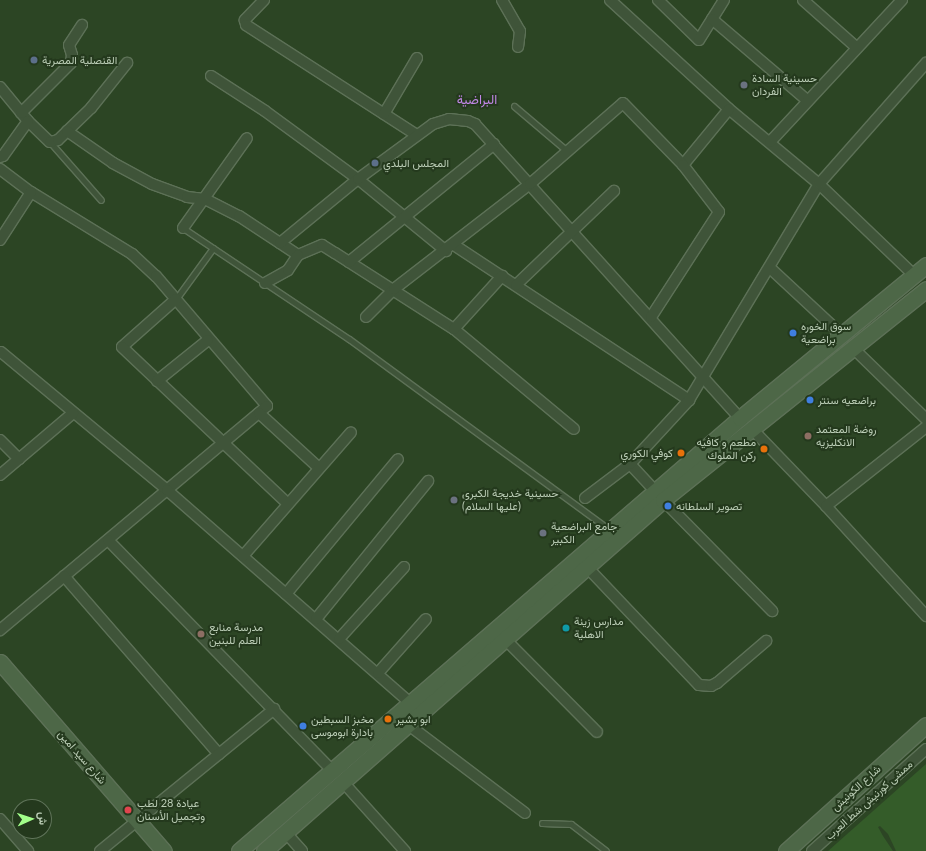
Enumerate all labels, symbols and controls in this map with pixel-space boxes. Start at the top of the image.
place label: القنصلية المصرية [42,53,117,67]
marker: القنصلية المصرية [29,55,39,65]
place label: حسينية السادة الفردان [752,72,817,98]
marker: حسينية السادة الفردان [739,80,749,90]
district label: البراضية [457,91,497,107]
place label: المجلس البلدي [383,156,449,170]
marker: المجلس البلدي [370,158,380,168]
place label: سوق الخوره براضعية [801,320,851,346]
marker: سوق الخوره براضعية [788,328,798,338]
place label: براضعيه سنتر [818,393,876,407]
marker: براضعيه سنتر [805,395,815,405]
place label: روضة المعتمد الانكليزيه [816,423,877,449]
marker: روضة المعتمد الانكليزيه [803,431,813,441]
place label: مطعم و كافيه ركن الملوك [696,436,756,462]
marker: مطعم و كافيه ركن الملوك [759,444,769,454]
place label: كوفي الكوري [620,446,673,460]
marker: كوفي الكوري [676,448,686,458]
place label: حسينية خديجة الكبرى (عليها السلام) [462,487,559,513]
marker: حسينية خديجة الكبرى (عليها السلام) [449,495,459,505]
place label: تصوير السلطانه [676,499,742,513]
marker: تصوير السلطانه [663,501,673,511]
place label: جامع البراضعية الكبير [551,520,617,546]
marker: جامع البراضعية الكبير [538,528,548,538]
place label: مدارس زينة الاهلية [574,615,624,641]
place label: مدرسة منابع العلم للبنين [209,621,263,647]
marker: مدارس زينة الاهلية [561,623,571,633]
marker: مدرسة منابع العلم للبنين [196,629,206,639]
place label: ابو بشير [396,712,431,726]
place label: مخبز السبطين بادارة ابوموسى [311,713,374,739]
marker: ابو بشير [383,714,393,724]
marker: مخبز السبطين بادارة ابوموسى [298,721,308,731]
street label: شارع سيد امين [55,727,109,787]
street label: ممشى كورنيش شط العرب [823,757,915,843]
street label: شارع الكونيش [829,762,883,814]
place label: عيادة 28 لطب وتجميل الأسنان [137,797,205,823]
north arrow [12,799,52,839]
marker: عيادة 28 لطب وتجميل الأسنان [122,804,134,816]
text: ش [37,811,50,825]

